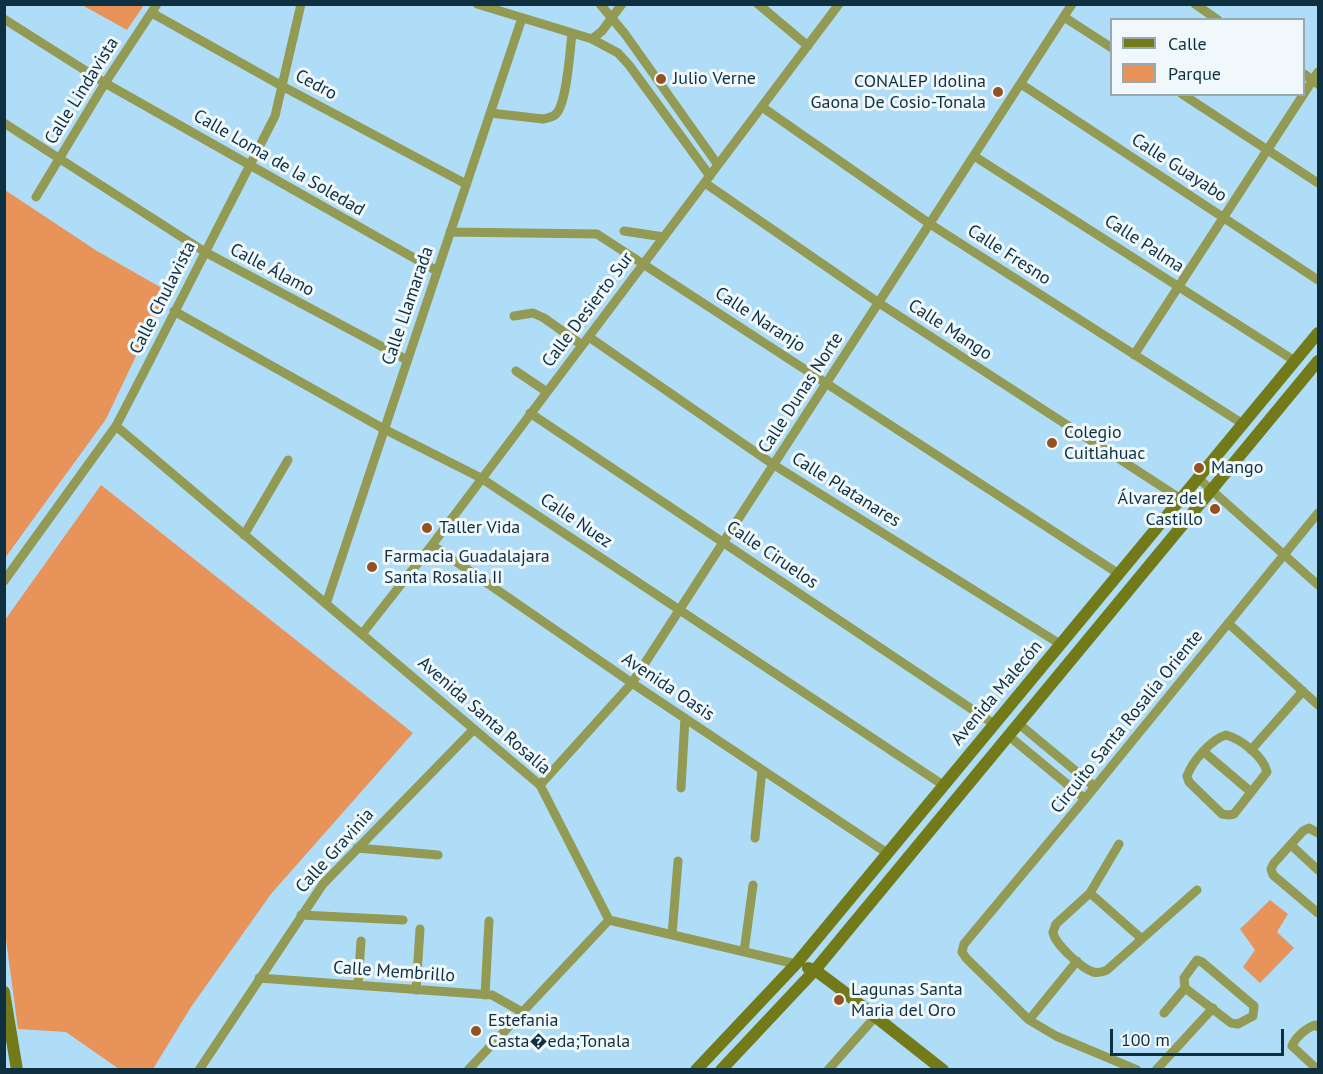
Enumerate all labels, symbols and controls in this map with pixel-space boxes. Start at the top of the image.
legend [1110,18,1305,96]
text: Calle [1168,32,1207,55]
street label: Calle Lindavista [41,34,123,148]
text: Parque [1168,62,1221,85]
street label: Cedro [291,65,341,105]
place label: Julio Verne [673,68,756,90]
place label: CONALEP Idolina Gaona De Cosio-Tonala [811,71,986,113]
marker: Julio Verne [654,72,668,86]
marker: CONALEP Idolina Gaona De Cosio-Tonala [991,85,1005,99]
street label: Calle Loma de la Soledad [190,105,368,221]
street label: Calle Guayabo [1127,129,1231,207]
street label: Calle Palma [1100,210,1188,278]
street label: Calle Fresno [963,220,1055,290]
street label: Calle Chulavista [125,238,201,358]
street label: Calle Álamo [226,239,318,301]
street label: Calle Llamarada [378,244,438,368]
street label: Calle Desierto Sur [538,248,638,372]
street label: Calle Naranjo [711,283,809,357]
street label: Calle Mango [904,295,996,365]
street label: Calle Dunas Norte [754,329,848,457]
place label: Colegio Cuitlahuac [1064,422,1145,464]
marker: Colegio Cuitlahuac [1045,436,1059,450]
street label: Calle Platanares [788,448,904,532]
place label: Mango [1211,457,1263,479]
marker: Mango [1192,461,1206,475]
place label: Álvarez del Castillo [1118,488,1203,530]
street label: Calle Nuez [536,489,616,553]
marker: Álvarez del Castillo [1208,502,1222,516]
street label: Calle Ciruelos [722,516,822,594]
place label: Taller Vida [439,517,520,539]
marker: Taller Vida [420,521,434,535]
place label: Farmacia Guadalajara Santa Rosalia II [384,546,550,588]
marker: Farmacia Guadalajara Santa Rosalia II [365,560,379,574]
street label: Circuito Santa Rosalía Oriente [1046,626,1208,818]
street label: Avenida Malecón [947,636,1047,750]
street label: Avenida Oasis [618,648,718,726]
street label: Avenida Santa Rosalía [413,652,555,780]
street label: Calle Gravinia [291,804,379,898]
street label: Calle Membrillo [332,957,456,987]
place label: Lagunas Santa Maria del Oro [851,979,963,1022]
marker: Lagunas Santa Maria del Oro [832,993,846,1007]
place label: Estefania Casta�eda;Tonala [488,1010,630,1052]
scale bar [1113,1017,1287,1055]
marker: Estefania Casta�eda;Tonala [469,1024,483,1038]
text: 100 m [1121,1028,1170,1051]

